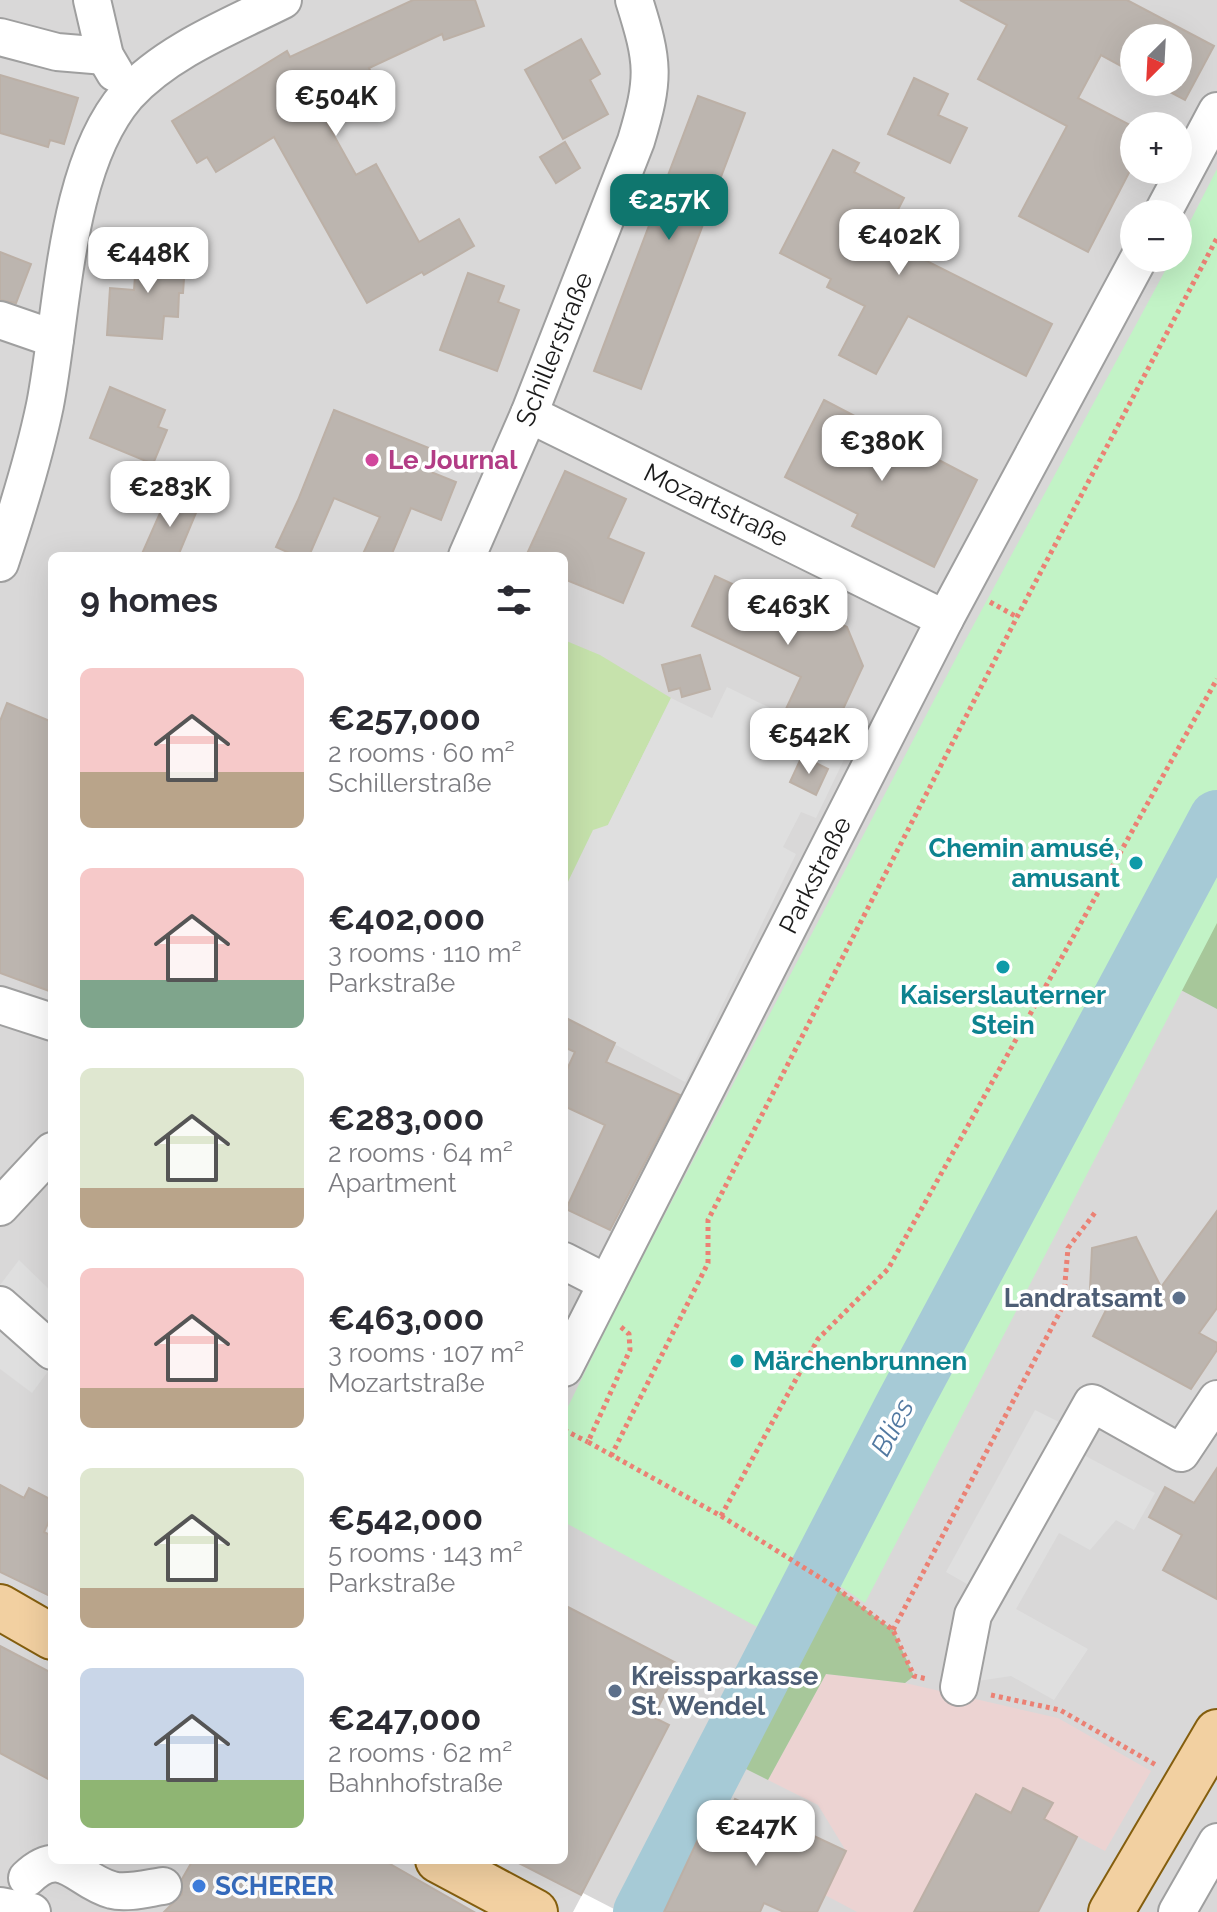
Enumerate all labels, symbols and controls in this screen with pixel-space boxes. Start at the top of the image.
north arrow [1120,24,1192,96]
map controls [1120,24,1192,272]
pin: €504K [280,70,392,138]
text: €504K [294,81,378,111]
button: + [1120,112,1192,184]
pin: €257K [613,174,725,242]
text: €257K [628,185,710,215]
button: − [1120,200,1192,272]
pin: €402K [843,209,955,277]
text: €402K [857,220,941,250]
pin: €448K [92,227,204,295]
text: €448K [106,238,190,268]
street label: Schillerstraße [509,268,599,430]
pin: €380K [826,415,938,483]
text: €380K [840,426,924,456]
place label: Le Journal [388,445,518,475]
marker: Le Journal [363,451,381,469]
street label: Mozartstraße [639,457,793,553]
pin: €283K [114,461,226,529]
text: €283K [128,472,212,502]
icon: filters [492,578,536,622]
pin: €463K [732,579,844,647]
text: 9 homes [80,580,218,620]
text: €463K [746,590,830,620]
text: €257,000 [328,698,481,738]
icon: home [144,700,240,796]
pin: €542K [753,708,865,776]
text: €542K [768,719,850,749]
text: 2 rooms · 60 m² [328,738,515,768]
text: Schillerstraße [328,768,492,798]
street label: Parkstraße [773,812,857,938]
place label: Chemin amusé, amusant [928,833,1120,893]
marker: Chemin amusé, amusant [1127,854,1145,872]
text: €402,000 [328,898,485,938]
icon: home [144,900,240,996]
text: 3 rooms · 110 m² [328,938,522,968]
marker: Kaiserslauterner Stein [994,958,1012,976]
text: Parkstraße [328,968,455,998]
place label: Kaiserslauterner Stein [900,980,1106,1040]
text: €283,000 [328,1098,484,1138]
icon: home [144,1100,240,1196]
text: 2 rooms · 64 m² [328,1138,513,1168]
text: Apartment [328,1168,457,1198]
place label: Landratsamt [1004,1283,1163,1313]
marker: Landratsamt [1170,1289,1188,1307]
text: €463,000 [328,1298,485,1338]
icon: home [144,1300,240,1396]
text: 3 rooms · 107 m² [328,1338,524,1368]
place label: Märchenbrunnen [753,1346,967,1376]
marker: Märchenbrunnen [728,1352,746,1370]
text: Mozartstraße [328,1368,485,1398]
water label: Blies [864,1393,921,1461]
text: €542,000 [328,1498,483,1538]
icon: home [144,1500,240,1596]
text: 5 rooms · 143 m² [328,1538,523,1568]
text: Parkstraße [328,1568,455,1598]
place label: Kreissparkasse St. Wendel [631,1661,819,1721]
marker: Kreissparkasse St. Wendel [606,1682,624,1700]
text: €247,000 [328,1698,481,1738]
icon: home [144,1700,240,1796]
text: 2 rooms · 62 m² [328,1738,512,1768]
text: Bahnhofstraße [328,1768,503,1798]
pin: €247K [700,1800,812,1868]
text: €247K [715,1811,797,1841]
place label: SCHERER [215,1871,334,1901]
marker: SCHERER [190,1877,208,1895]

